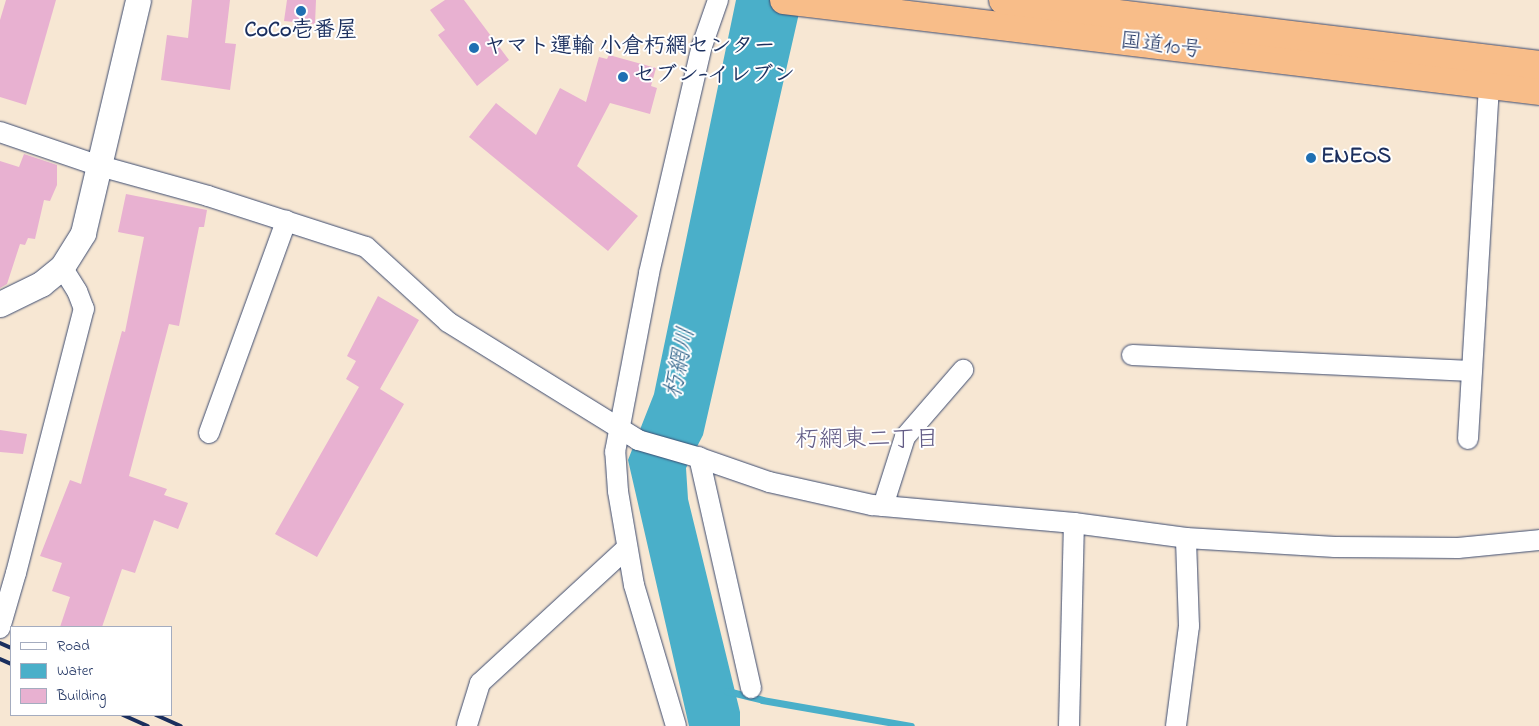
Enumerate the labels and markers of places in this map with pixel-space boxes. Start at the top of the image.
marker: CoCo壱番屋 [295,5,307,17]
place label: CoCo壱番屋 [244,19,358,45]
place label: ヤマト運輸 小倉朽網センター [484,35,775,61]
marker: ヤマト運輸 小倉朽網センター [468,42,480,54]
place label: セブン-イレブン [633,64,795,90]
marker: セブン-イレブン [617,71,629,83]
place label: ENEOS [1321,145,1391,171]
marker: ENEOS [1305,152,1317,164]

